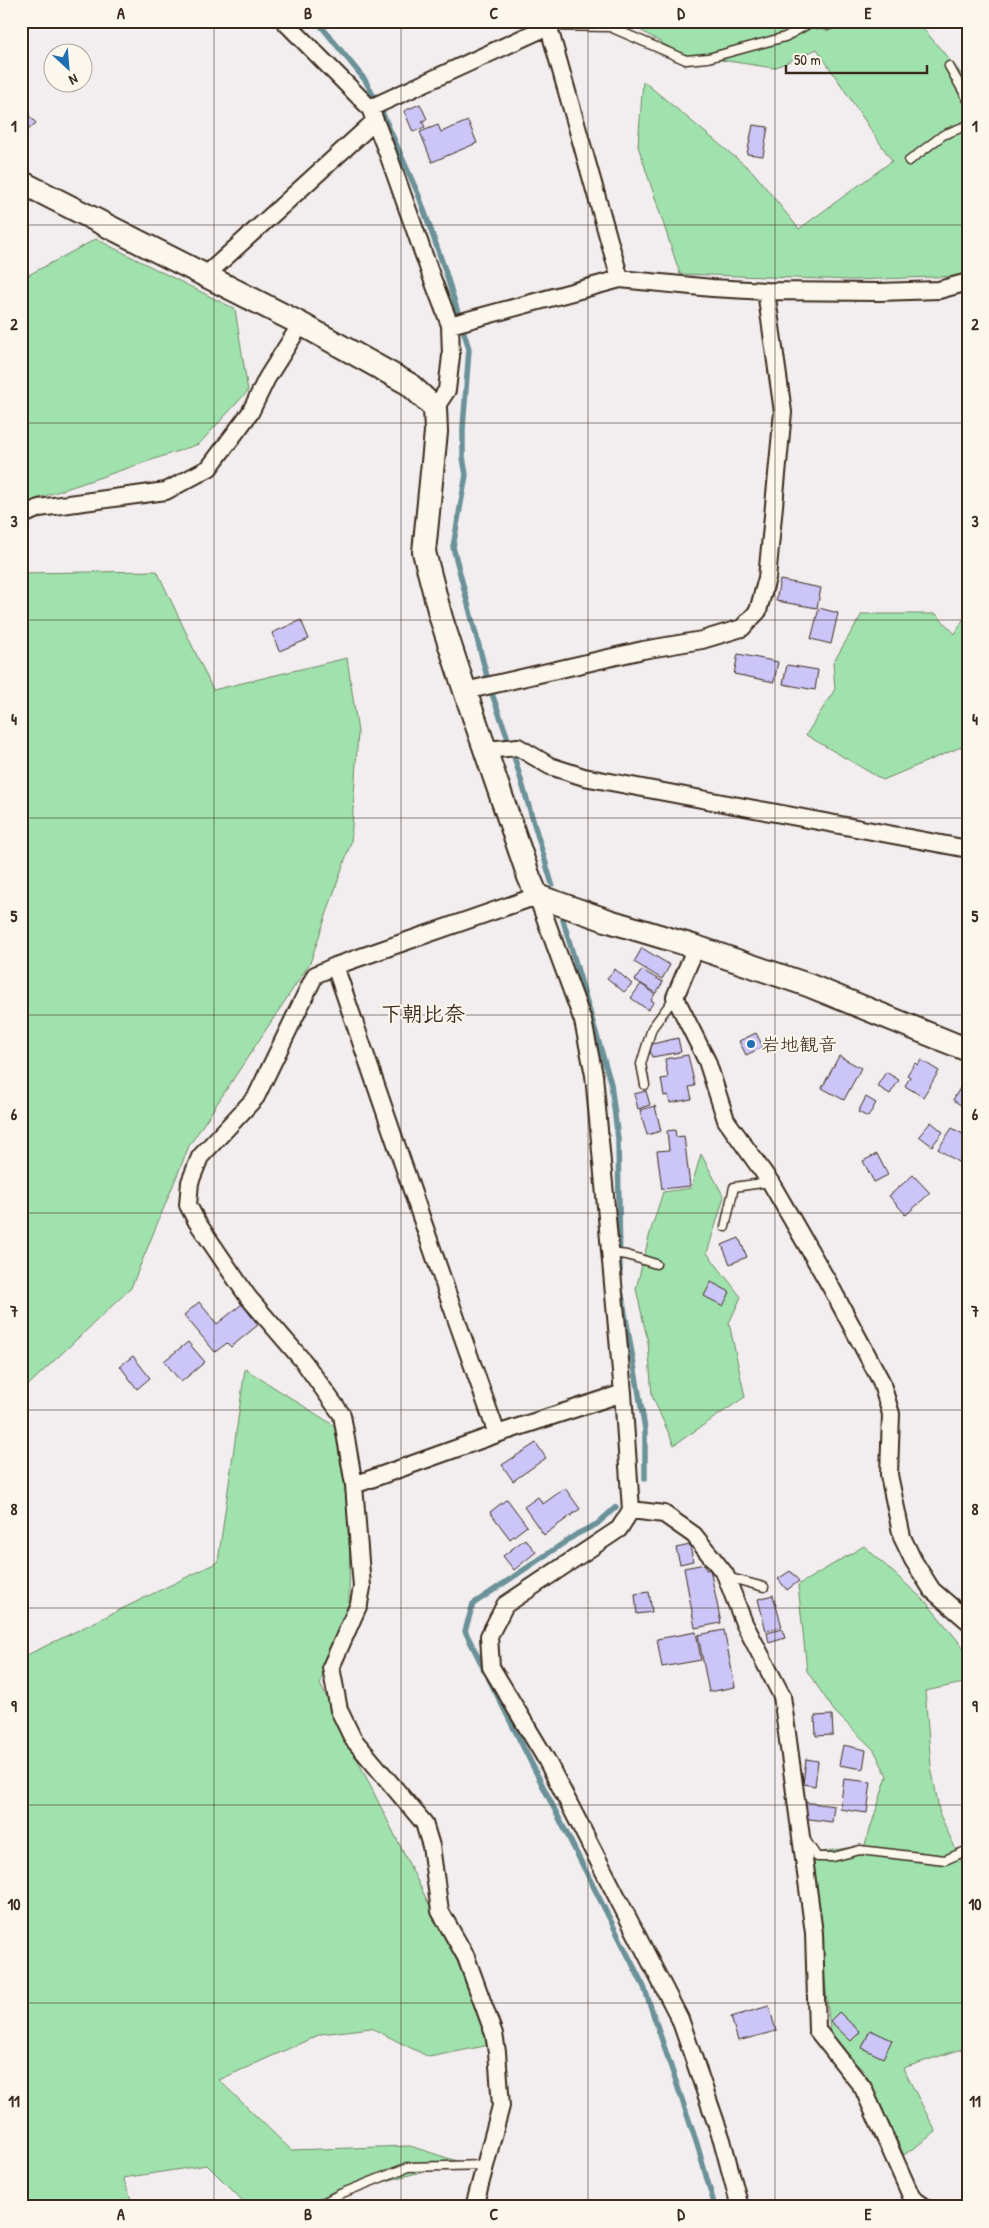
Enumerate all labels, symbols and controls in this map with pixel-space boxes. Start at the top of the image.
text: A [117,2,125,24]
text: B [304,2,312,24]
text: C [490,2,499,24]
text: D [677,2,685,24]
text: E [864,2,872,24]
north arrow [42,42,92,92]
scale bar [786,42,928,74]
text: 50 m [794,49,821,70]
text: N [66,70,81,91]
text: 1 [11,115,17,137]
text: 1 [972,115,978,137]
text: 2 [10,313,18,335]
text: 2 [971,313,979,335]
text: 3 [10,510,18,532]
text: 3 [971,510,979,532]
text: 4 [11,708,17,730]
text: 4 [972,708,978,730]
text: 5 [11,905,18,927]
text: 5 [972,905,979,927]
district label: 下朝比奈 [381,999,465,1028]
place label: 岩地観音 [761,1031,837,1057]
marker: 岩地観音 [745,1038,757,1050]
text: 6 [11,1103,18,1125]
text: 6 [972,1103,979,1125]
text: 7 [9,1300,18,1322]
text: 7 [970,1300,979,1322]
text: 8 [11,1498,18,1520]
text: 8 [972,1498,979,1520]
text: 9 [11,1695,17,1717]
text: 9 [972,1695,978,1717]
text: 10 [8,1893,20,1915]
text: 10 [969,1893,981,1915]
text: 11 [8,2090,20,2112]
text: 11 [969,2090,981,2112]
text: A [117,2203,125,2225]
text: B [304,2203,312,2225]
text: C [490,2203,499,2225]
text: D [677,2203,685,2225]
text: E [864,2203,872,2225]

